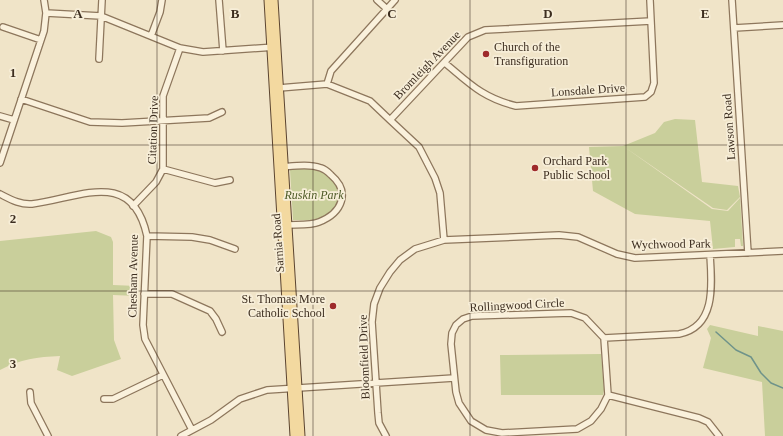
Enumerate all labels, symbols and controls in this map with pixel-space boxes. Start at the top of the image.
text: A [73,6,83,21]
text: B [231,6,240,21]
text: C [387,6,397,21]
text: D [543,6,553,21]
text: E [701,6,709,21]
street label: Bromleigh Avenue [391,28,463,102]
place label: Church of the Transfiguration [494,40,568,68]
marker: Church of the Transfiguration [481,49,491,59]
text: 1 [10,65,16,80]
street label: Lonsdale Drive [550,80,626,100]
street label: Lawson Road [720,93,738,161]
street label: Citation Drive [145,95,161,165]
place label: Orchard Park Public School [543,154,611,182]
marker: Orchard Park Public School [530,163,540,173]
park label: Ruskin Park [284,188,344,202]
text: 2 [10,211,16,226]
street label: Sarnia Road [269,213,287,273]
street label: Chesham Avenue [125,234,141,318]
street label: Wychwood Park [631,236,711,252]
place label: St. Thomas More Catholic School [242,292,326,320]
street label: Rollingwood Circle [469,296,565,314]
marker: St. Thomas More Catholic School [328,301,338,311]
street label: Bloomfield Drive [356,314,372,400]
text: 3 [10,356,17,371]

